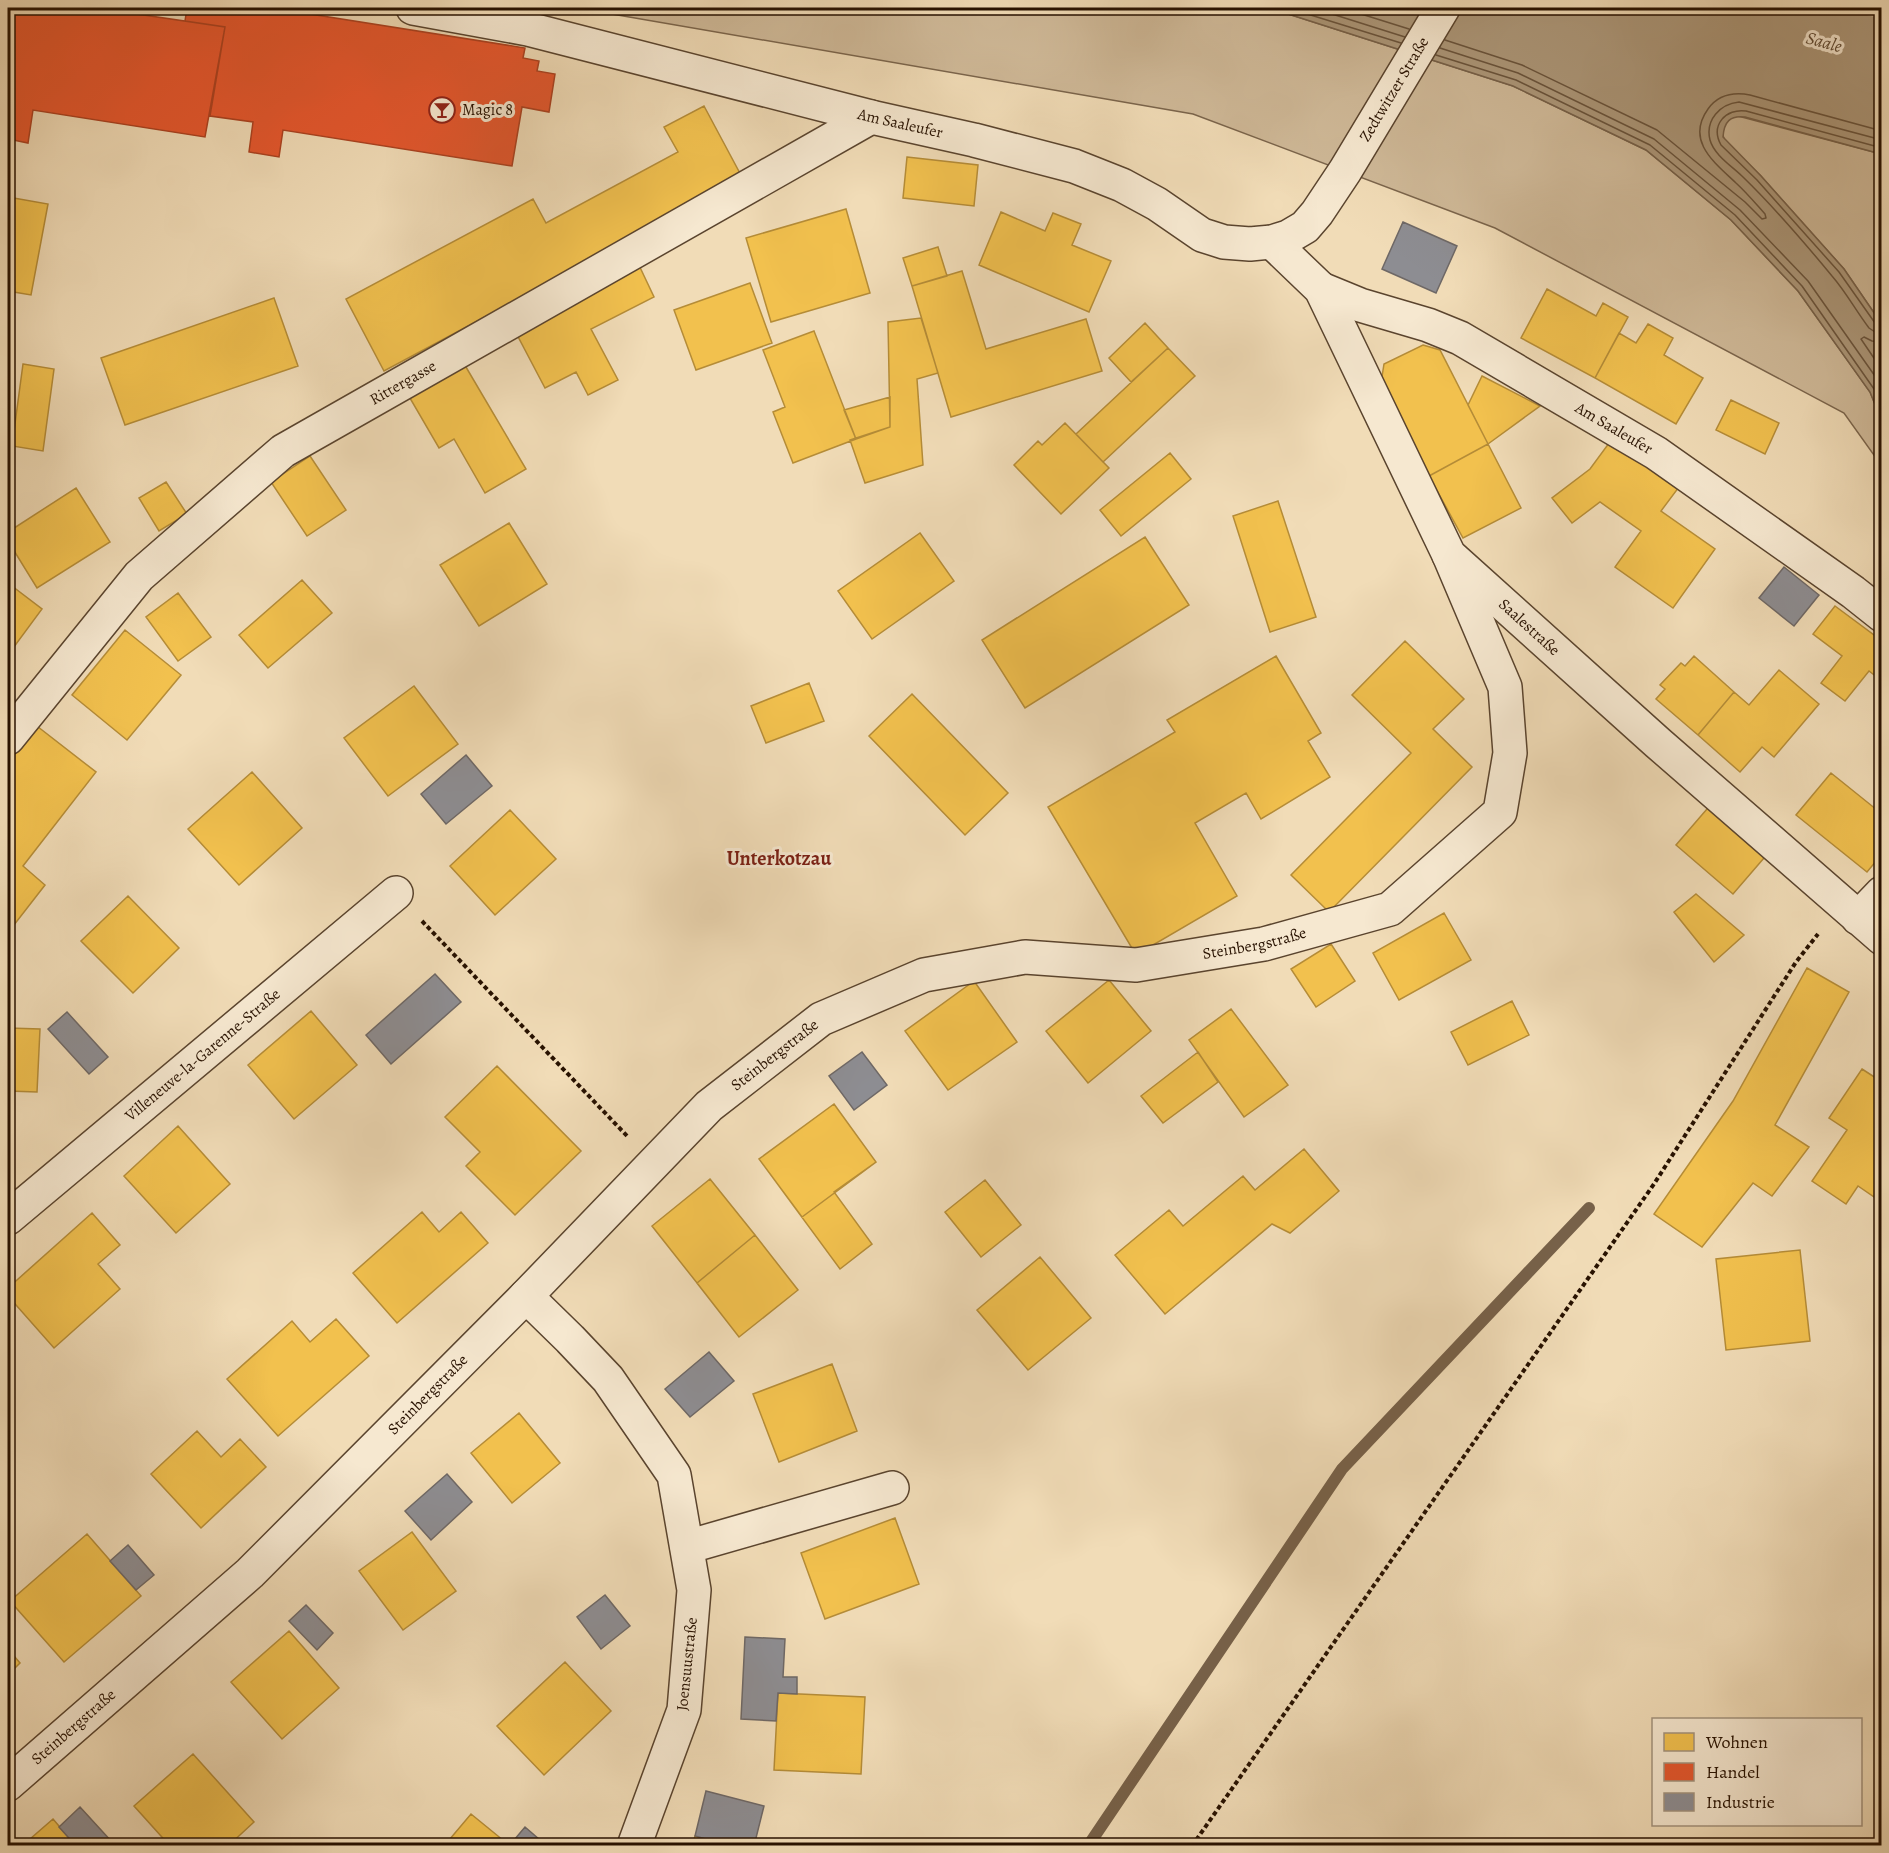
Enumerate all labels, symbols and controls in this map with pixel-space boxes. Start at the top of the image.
water label: Saale [1803,26,1845,58]
street label: Zedtwitzer Straße [1354,33,1434,146]
bar icon: Magic 8 [427,95,457,125]
place label: Magic 8 [462,99,513,121]
street label: Am Saaleufer [854,103,945,144]
street label: Rittergasse [366,355,440,411]
street label: Am Saaleufer [1570,396,1657,460]
street label: Saalestraße [1494,594,1565,661]
district label: Unterkotzau [727,845,831,872]
street label: Steinbergstraße [1201,922,1309,965]
street label: Villeneuve-la-Garenne-Straße [120,983,285,1127]
street label: Steinbergstraße [726,1014,823,1096]
street label: Steinbergstraße [383,1349,473,1440]
street label: Joensuustraße [671,1616,703,1712]
street label: Steinbergstraße [27,1684,121,1770]
legend [1652,1718,1862,1826]
text: Wohnen [1705,1730,1768,1754]
text: Handel [1706,1760,1760,1784]
text: Industrie [1706,1790,1775,1814]

